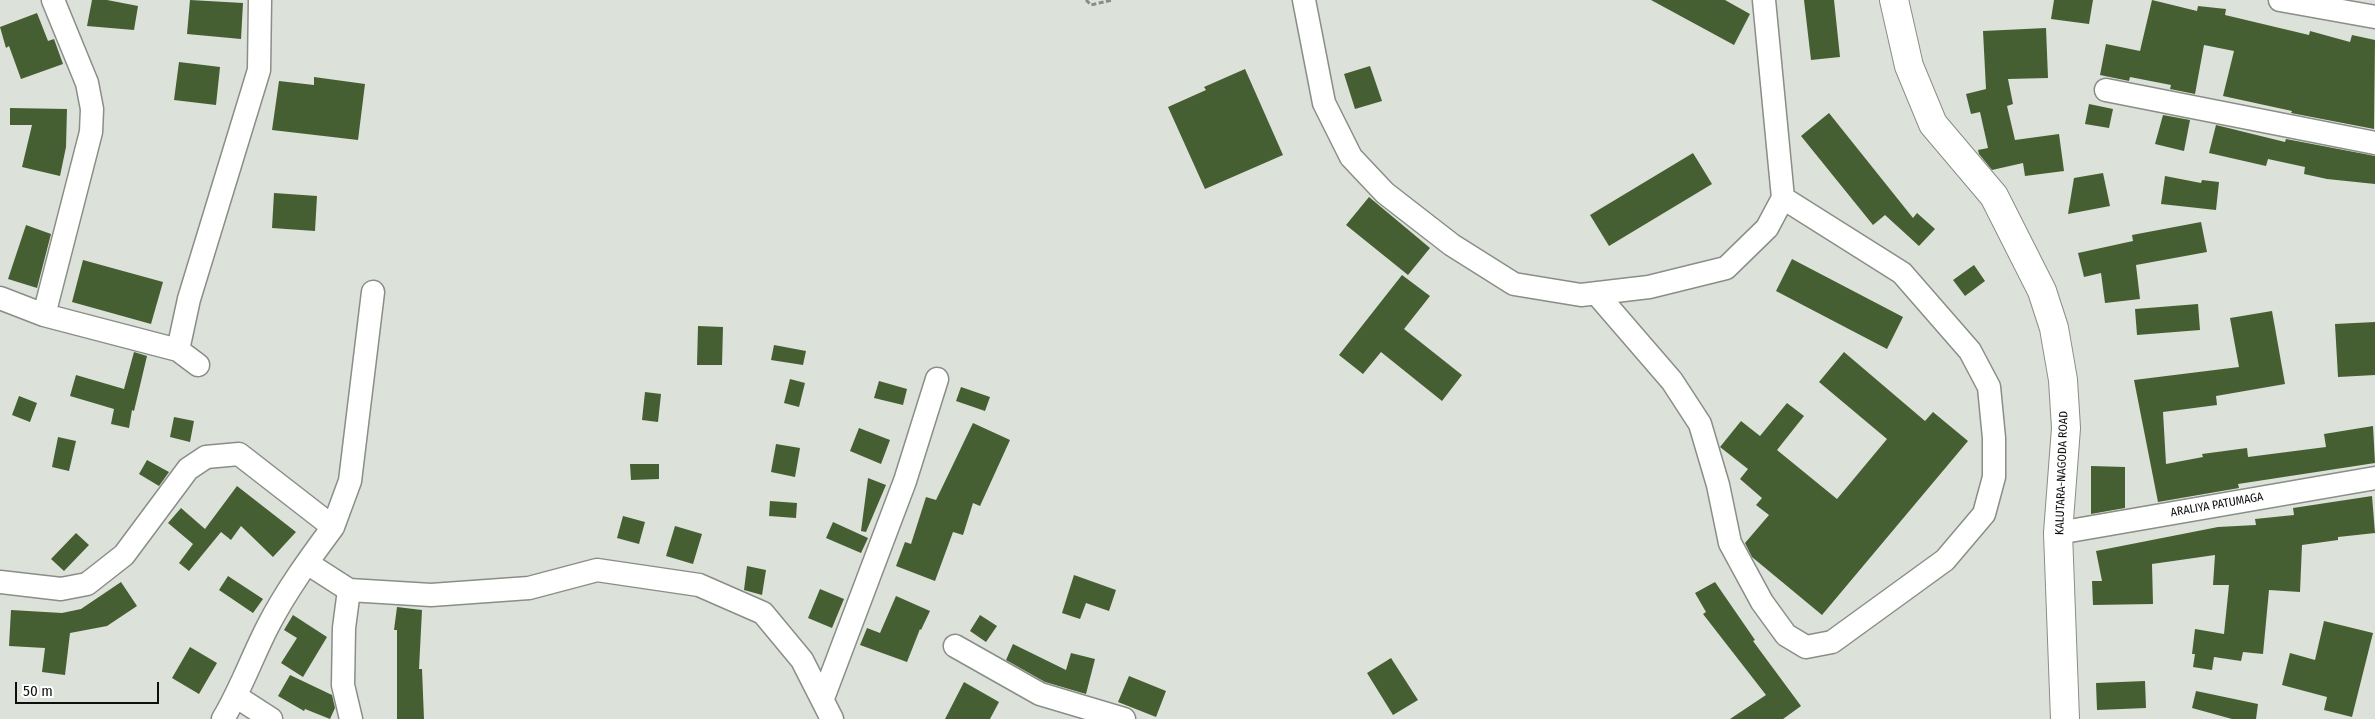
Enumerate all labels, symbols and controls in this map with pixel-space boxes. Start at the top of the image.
street label: KALUTARA-NAGODA ROAD [2053,411,2071,535]
street label: ARALIYA PATUMAGA [2169,490,2265,520]
scale bar [18,672,161,704]
text: 50 m [23,682,53,700]

